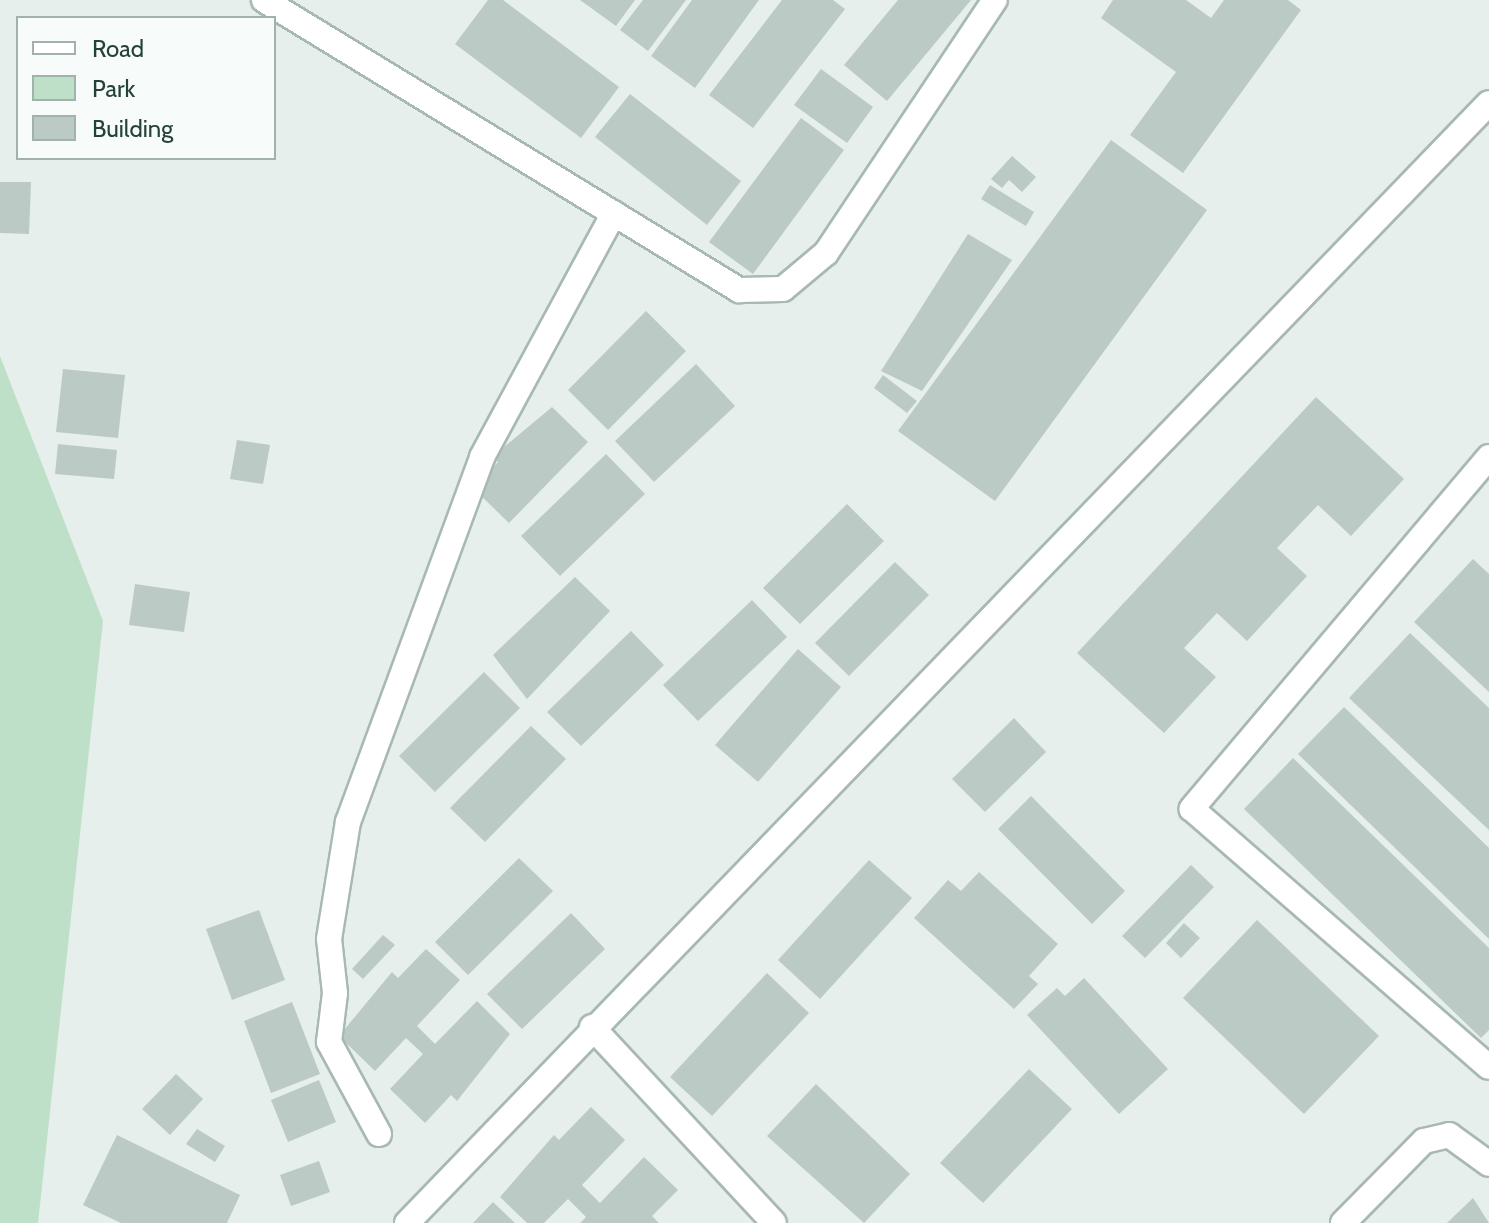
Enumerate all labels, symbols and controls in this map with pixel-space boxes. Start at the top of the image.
legend [16,16,276,160]
text: Road [92,34,144,63]
text: Park [92,74,135,103]
text: Building [92,114,173,143]

